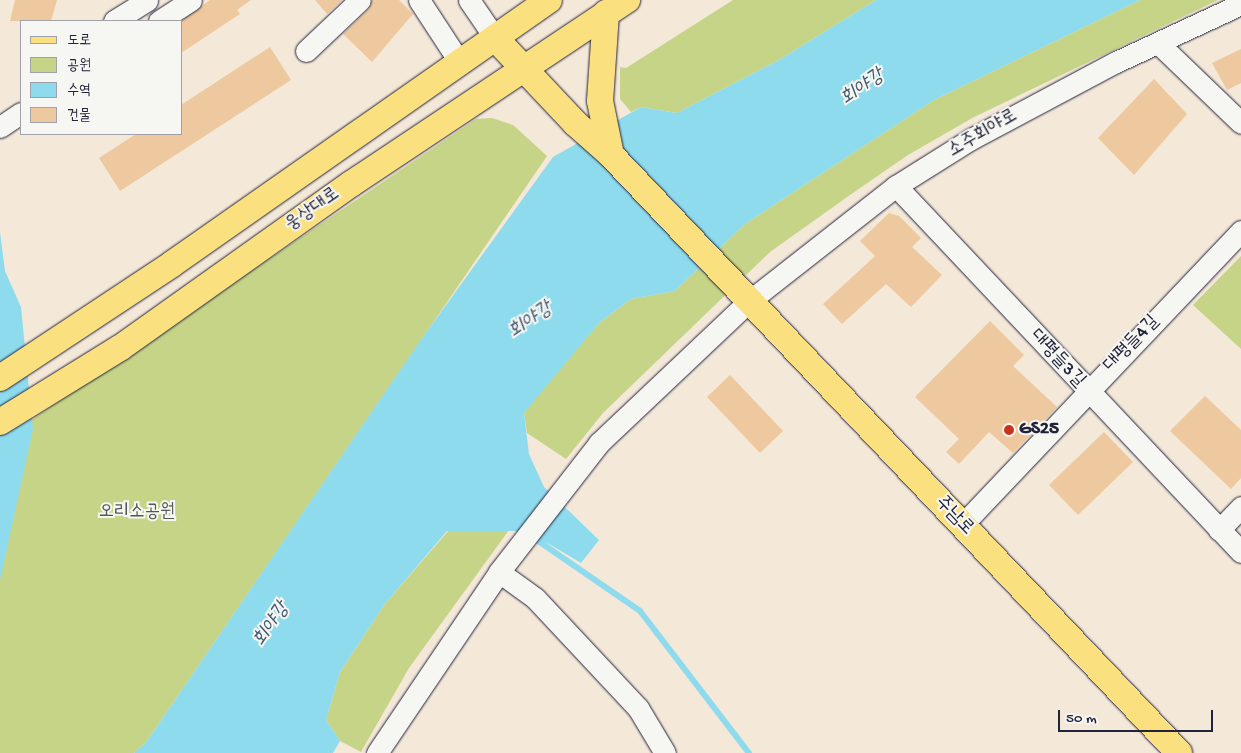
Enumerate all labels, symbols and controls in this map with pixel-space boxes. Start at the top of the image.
legend [20,20,182,135]
text: 도로 [67,32,91,50]
text: 공원 [67,57,91,75]
water label: 회야강 [836,64,890,112]
text: 수역 [67,82,91,100]
street label: 소주회야로 [944,105,1022,163]
text: 건물 [67,107,91,125]
street label: 웅상대로 [281,183,345,237]
water label: 회야강 [504,297,558,345]
street label: 대평들4길 [1099,311,1165,377]
street label: 대평들3길 [1024,325,1090,393]
place label: GS25 [1019,419,1059,441]
marker: GS25 [1003,424,1015,436]
street label: 주남로 [930,492,978,540]
park label: 오리소공원 [99,502,175,524]
water label: 회야강 [249,598,295,652]
scale bar [1061,700,1216,732]
text: 50 m [1066,710,1097,728]

